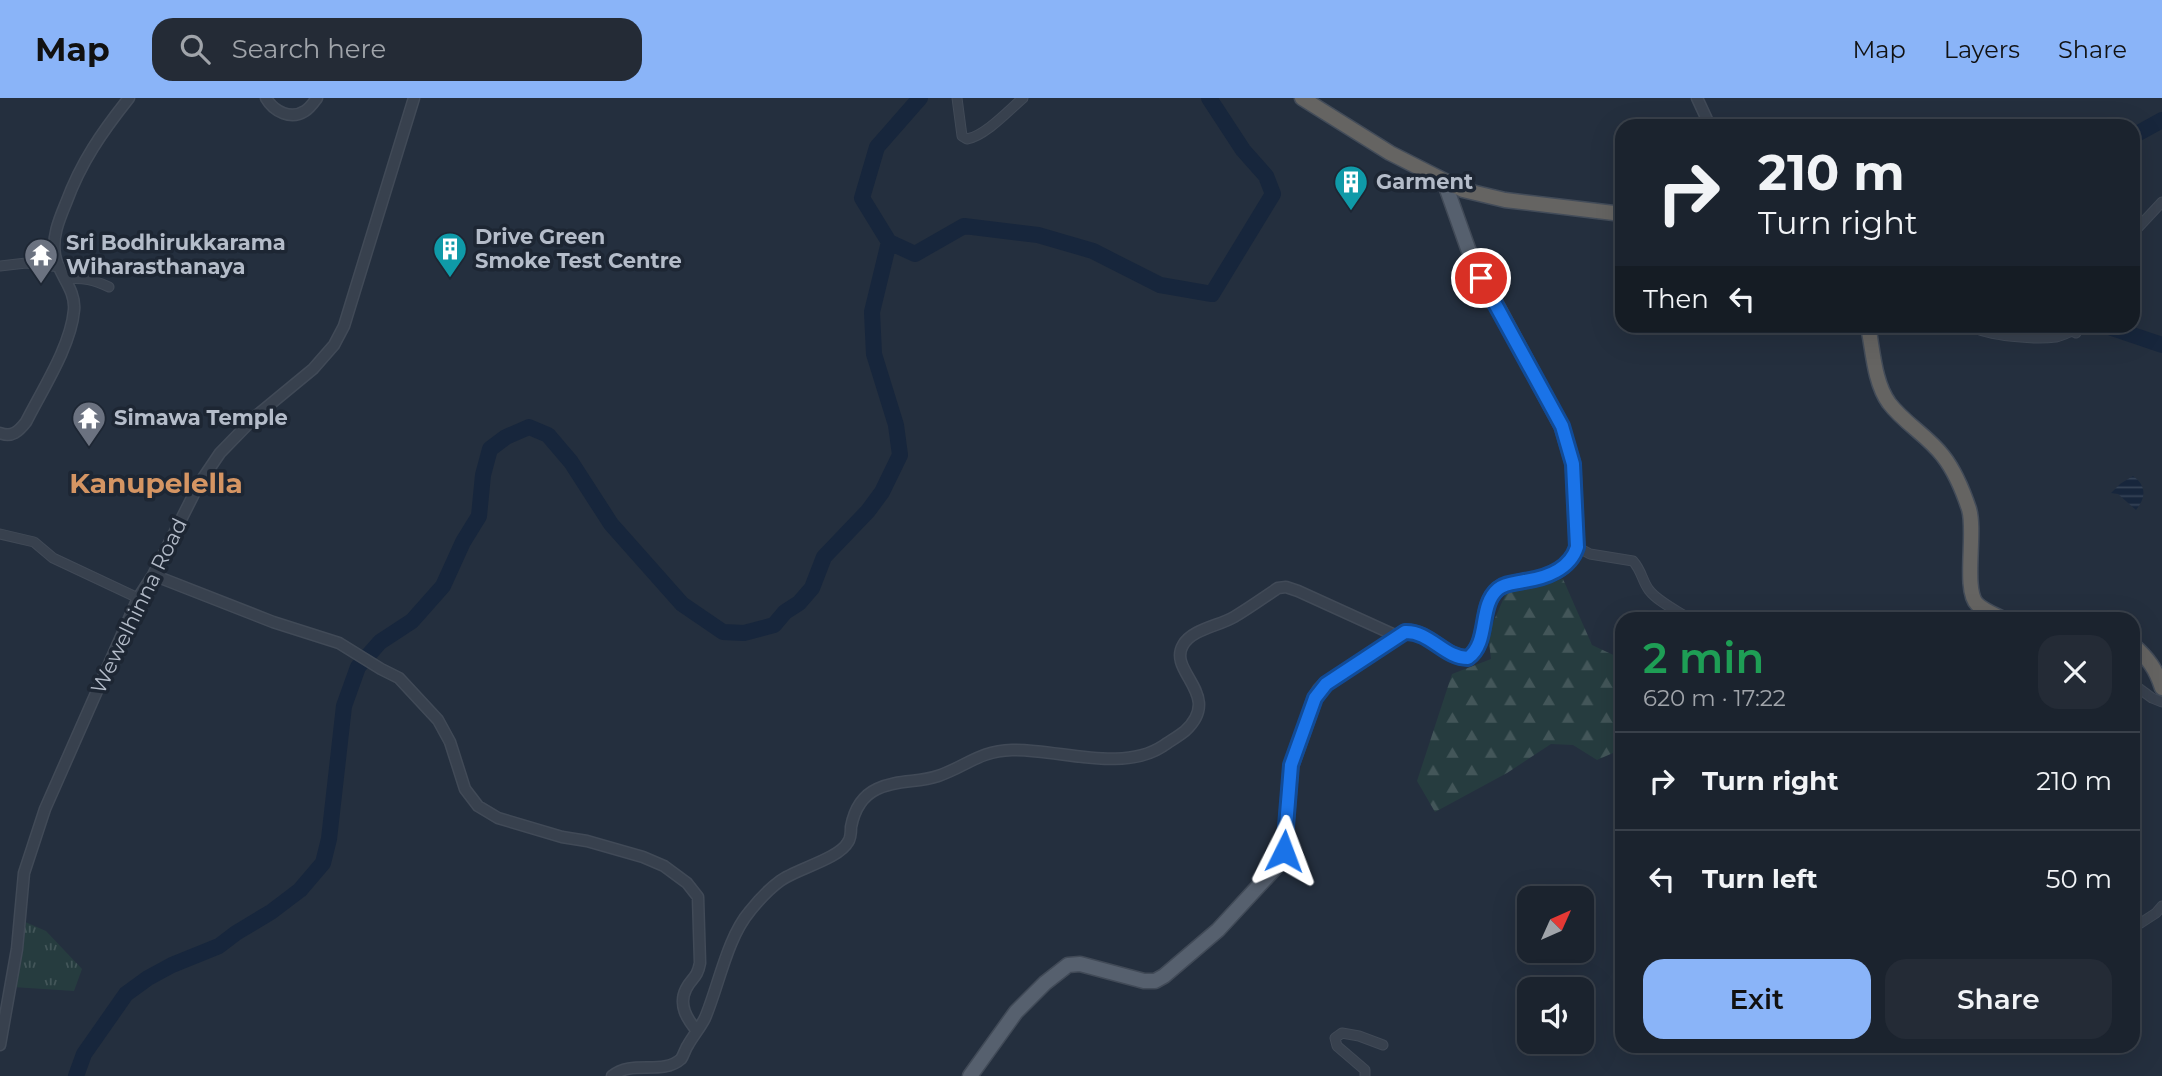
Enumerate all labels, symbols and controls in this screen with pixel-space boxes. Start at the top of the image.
search box [152,18,642,81]
text: Map [35,29,110,69]
icon: search [176,30,214,68]
text: Search here [232,33,386,65]
text: Map [1852,35,1906,64]
text: Layers [1944,35,2020,64]
text: Share [2058,35,2127,64]
text: 210 m [1758,143,1905,202]
icon: right [1643,147,1734,238]
building icon: Garment [1332,163,1370,212]
place label: Garment [1376,169,1473,194]
text: Turn right [1758,203,1918,242]
place label: Drive Green Smoke Test Centre [475,224,682,273]
place label: Sri Bodhirukkarama Wiharasthanaya [66,230,286,279]
building icon: Drive Green Smoke Test Centre [431,230,469,279]
temple icon: Sri Bodhirukkarama Wiharasthanaya [22,236,60,285]
pin [1451,248,1511,308]
icon: arrive [1462,259,1500,297]
icon: left [1723,280,1761,318]
text: Then [1643,283,1709,315]
temple icon: Simawa Temple [70,399,108,448]
place label: Simawa Temple [114,405,288,430]
district label: Kanupelella [69,466,243,500]
street label: Wewelhinna Road [85,514,192,698]
text: 2 min [1643,632,1764,684]
button: close [2038,635,2112,709]
text: 620 m · 17:22 [1643,684,1786,712]
icon: right [1643,762,1681,800]
text: Turn right [1702,765,1838,797]
text: 210 m [2036,765,2112,797]
position arrow [1247,814,1321,888]
icon: left [1643,860,1681,898]
text: Turn left [1702,863,1818,895]
text: 50 m [2046,863,2112,895]
north arrow [1517,886,1594,962]
map controls [1517,886,1594,1054]
button: Exit [1643,959,1871,1039]
button: Share [1885,959,2112,1039]
button: sound [1517,977,1594,1054]

